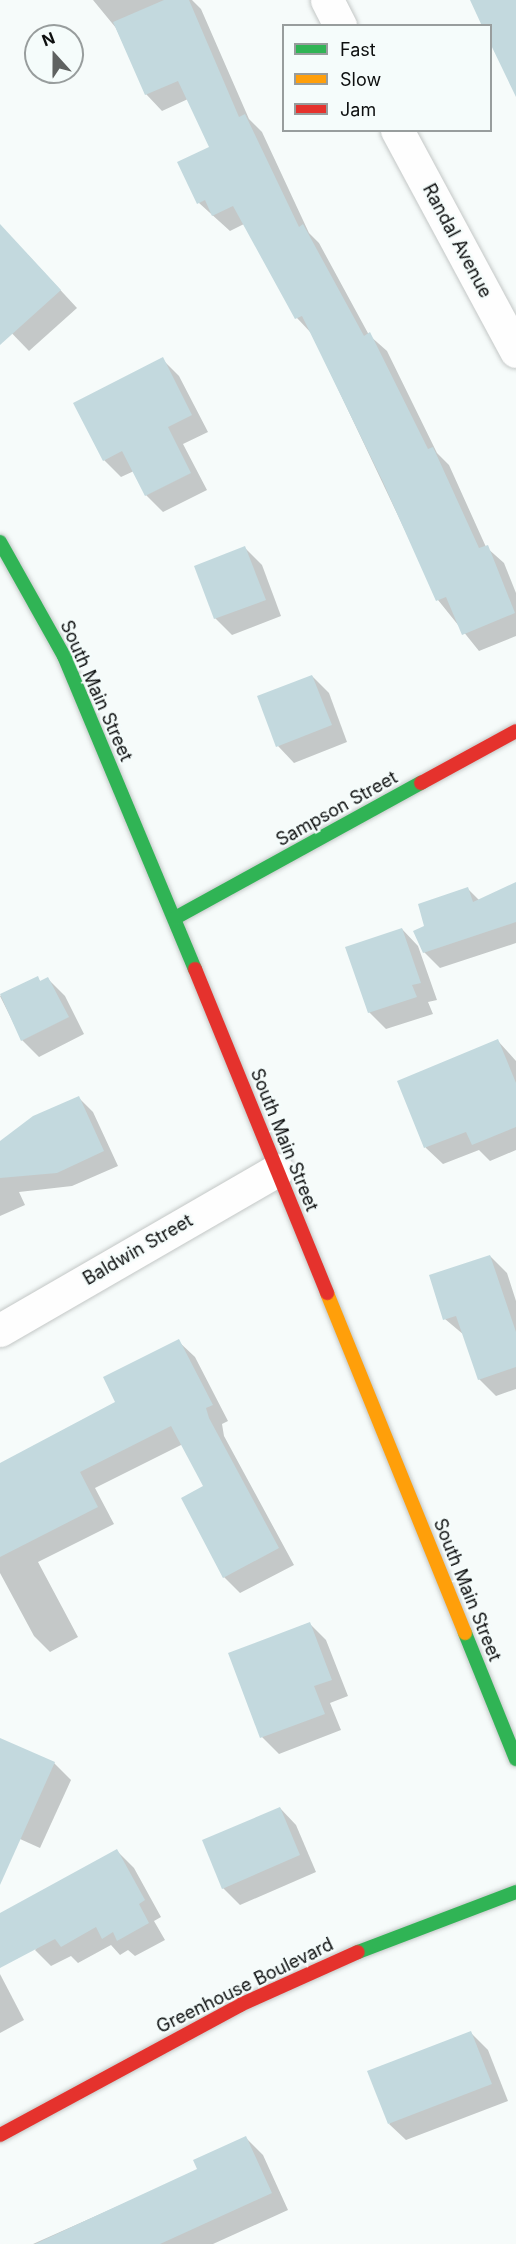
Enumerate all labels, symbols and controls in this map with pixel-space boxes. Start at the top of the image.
north arrow [24,24,84,84]
legend [282,24,492,132]
text: N [39,28,58,51]
text: Fast [340,39,376,60]
text: Slow [340,69,381,90]
text: Jam [340,99,376,120]
street label: Randal Avenue [418,180,496,302]
street label: South Main Street [55,617,137,765]
street label: Sampson Street [273,767,401,851]
street label: South Main Street [246,1066,322,1214]
street label: Baldwin Street [79,1210,197,1290]
street label: South Main Street [429,1516,505,1664]
street label: Greenhouse Boulevard [153,1934,337,2038]

